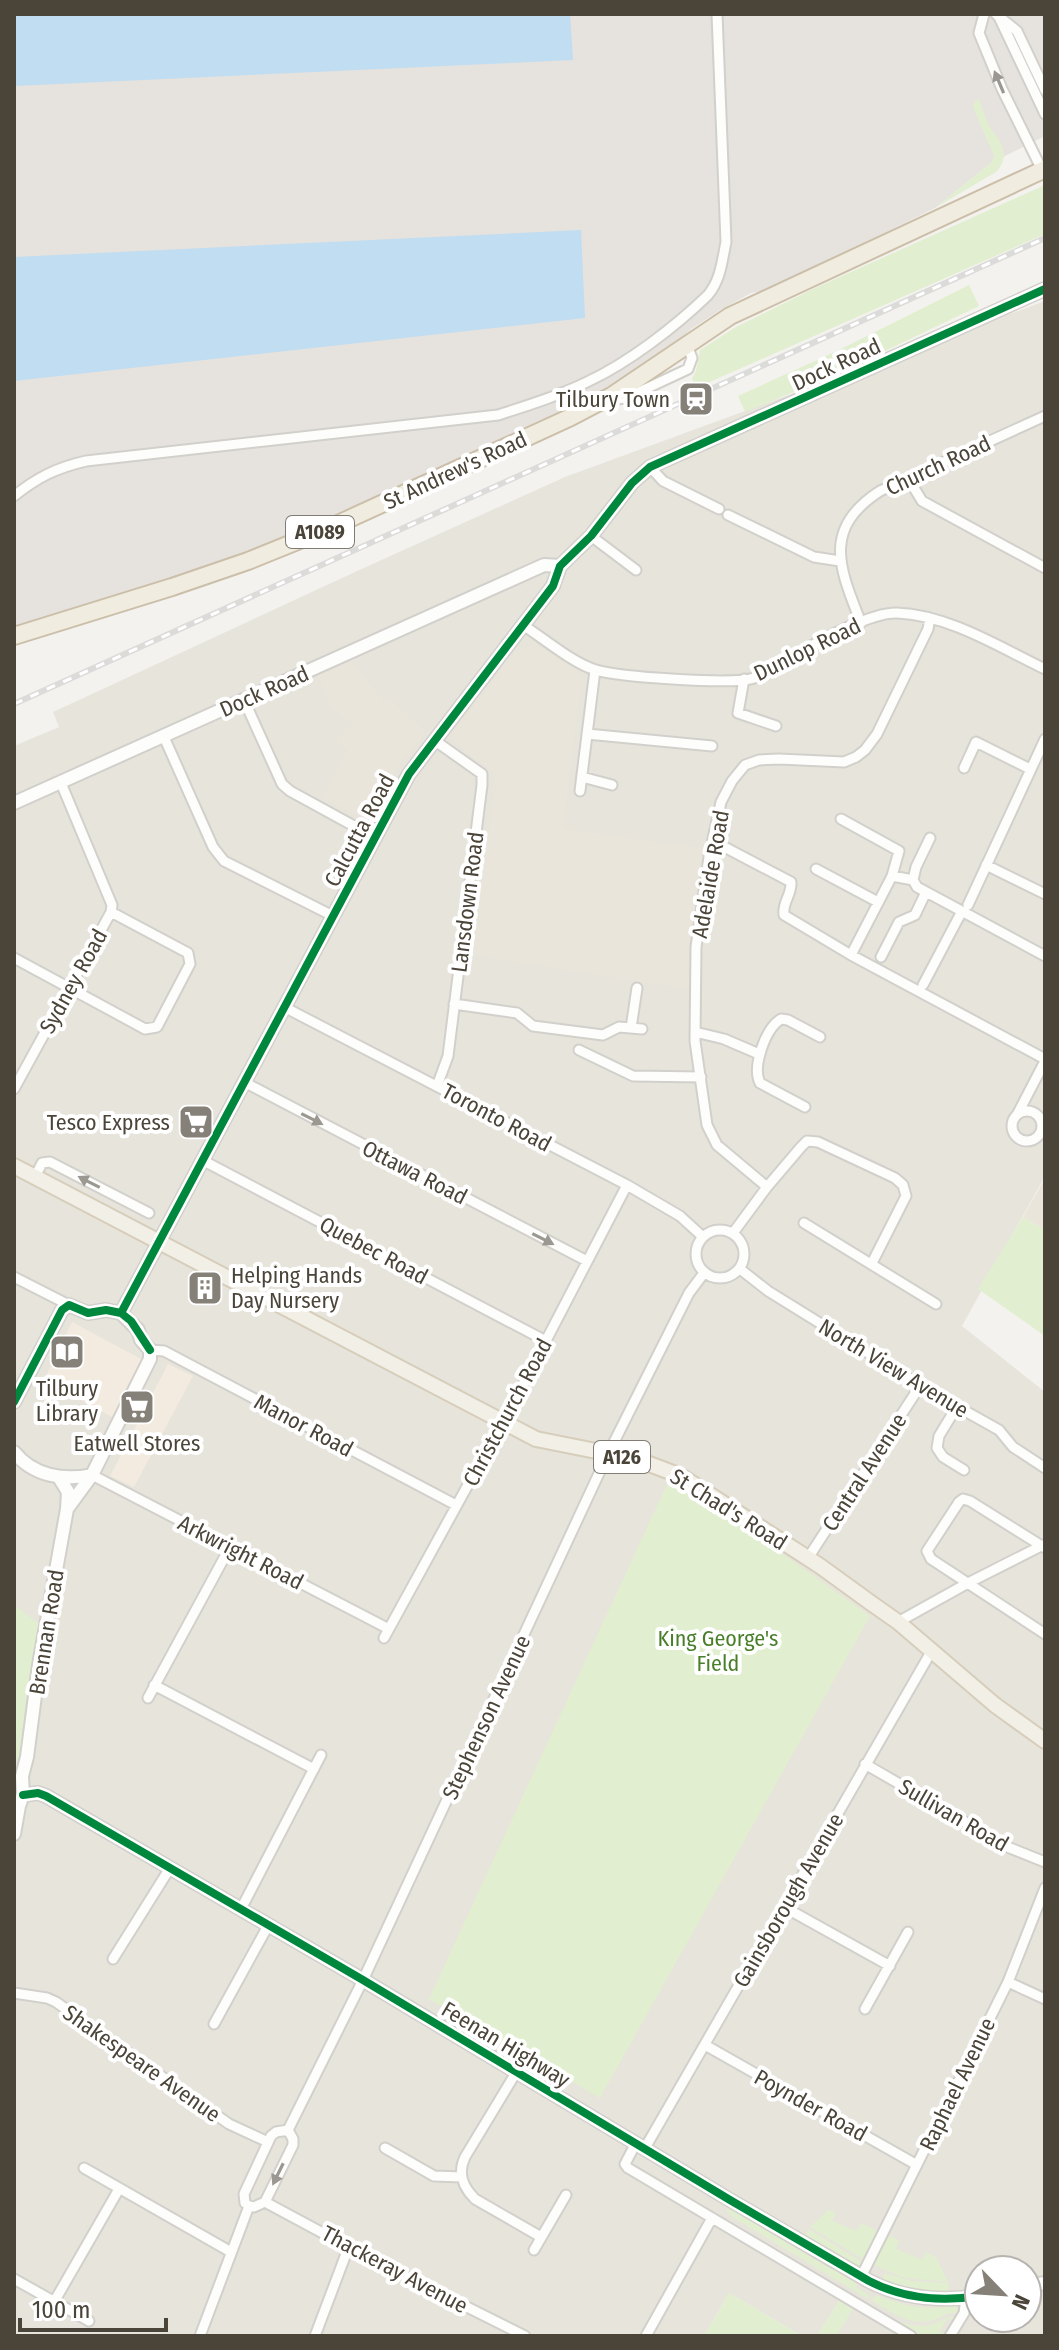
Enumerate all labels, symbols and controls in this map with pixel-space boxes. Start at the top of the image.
one-way arrow [993,70,1006,94]
street label: Dock Road [788,332,885,397]
station icon: Tilbury Town [677,380,715,418]
place label: Tilbury Town [556,386,670,413]
street label: St Andrew's Road [379,425,531,515]
street label: Church Road [881,429,995,502]
road number: A1089 [286,516,354,548]
street label: Dunlop Road [749,612,865,687]
street label: Dock Road [215,660,313,723]
street label: Calcutta Road [318,769,400,891]
street label: Adelaide Road [686,808,735,940]
street label: Lansdown Road [445,830,490,974]
street label: Sydney Road [34,924,113,1038]
street label: Toronto Road [437,1077,556,1158]
supermarket icon: Tesco Express [177,1103,215,1141]
place label: Tesco Express [47,1109,170,1136]
one-way arrow [301,1113,324,1126]
street label: Ottawa Road [358,1134,472,1210]
one-way arrow [78,1175,101,1188]
street label: Quebec Road [315,1211,433,1290]
one-way arrow [532,1232,555,1245]
place label: Helping Hands Day Nursery [231,1262,362,1314]
building icon: Helping Hands Day Nursery [186,1269,224,1307]
street label: North View Avenue [814,1313,974,1424]
library icon: Tilbury Library [48,1333,86,1371]
street label: Christchurch Road [457,1334,558,1491]
place label: Tilbury Library [36,1375,98,1427]
supermarket icon: Eatwell Stores [118,1388,156,1426]
street label: Manor Road [250,1388,358,1463]
street label: Central Avenue [816,1408,913,1536]
place label: Eatwell Stores [74,1430,200,1457]
road number: A126 [594,1441,650,1473]
street label: St Chad's Road [665,1463,792,1556]
street label: Arkwright Road [174,1509,308,1596]
street label: Brennan Road [23,1568,70,1697]
park label: King George's Field [658,1625,778,1677]
street label: Stephenson Avenue [437,1631,536,1804]
street label: Sullivan Road [894,1773,1013,1858]
street label: Gainsborough Avenue [728,1808,849,1992]
street label: Feenan Highway [437,1996,575,2093]
street label: Shakespeare Avenue [58,1999,226,2128]
street label: Raphael Avenue [914,2013,1001,2155]
street label: Poynder Road [750,2063,872,2148]
one-way arrow [272,2162,285,2185]
street label: Thackeray Avenue [317,2220,472,2319]
north arrow [963,2254,1043,2334]
scale bar [20,2282,166,2332]
text: N [1006,2291,1036,2314]
text: 100 m [32,2296,90,2324]

